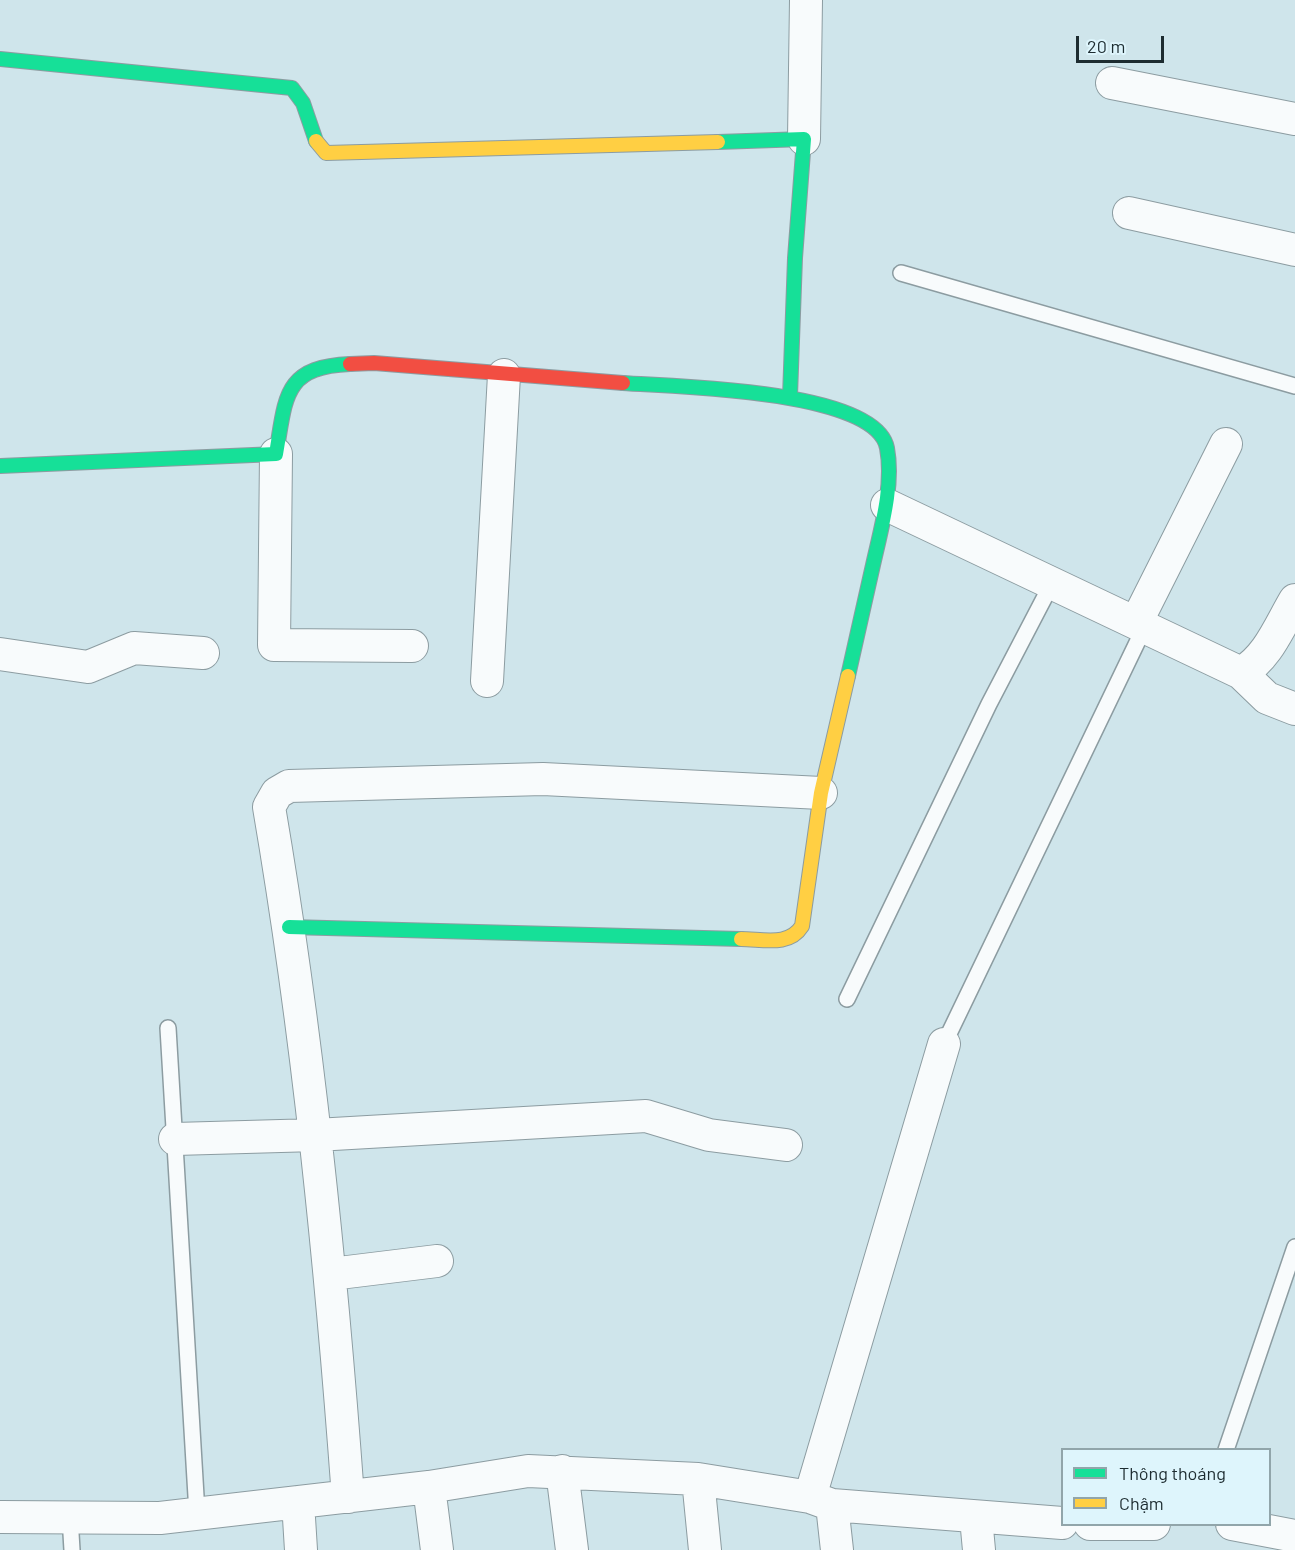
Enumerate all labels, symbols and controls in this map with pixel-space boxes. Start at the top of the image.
scale bar [1079,24,1168,62]
text: 20 m [1087,35,1125,57]
legend [1061,1448,1271,1526]
text: Thông thoáng [1119,1462,1226,1484]
text: Chậm [1119,1492,1164,1514]

